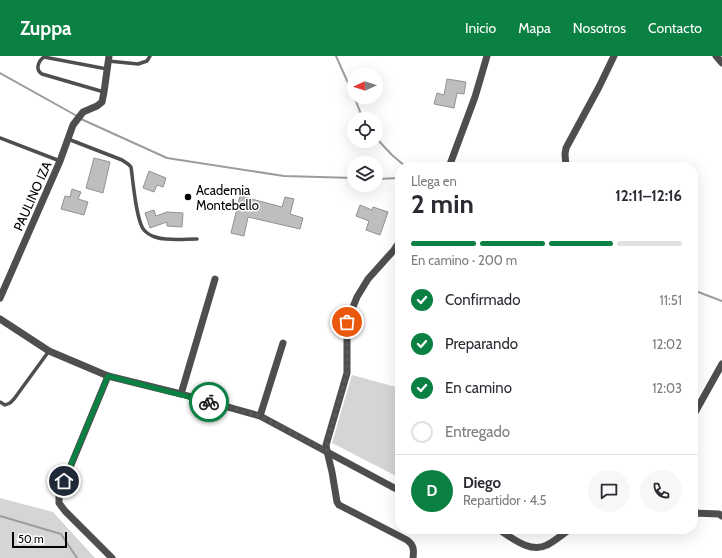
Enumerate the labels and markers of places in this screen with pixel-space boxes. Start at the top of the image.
place label: Academia Montebello [196,182,259,213]
marker: Academia Montebello [183,192,193,202]
pin [330,305,364,339]
pin [47,464,81,498]

